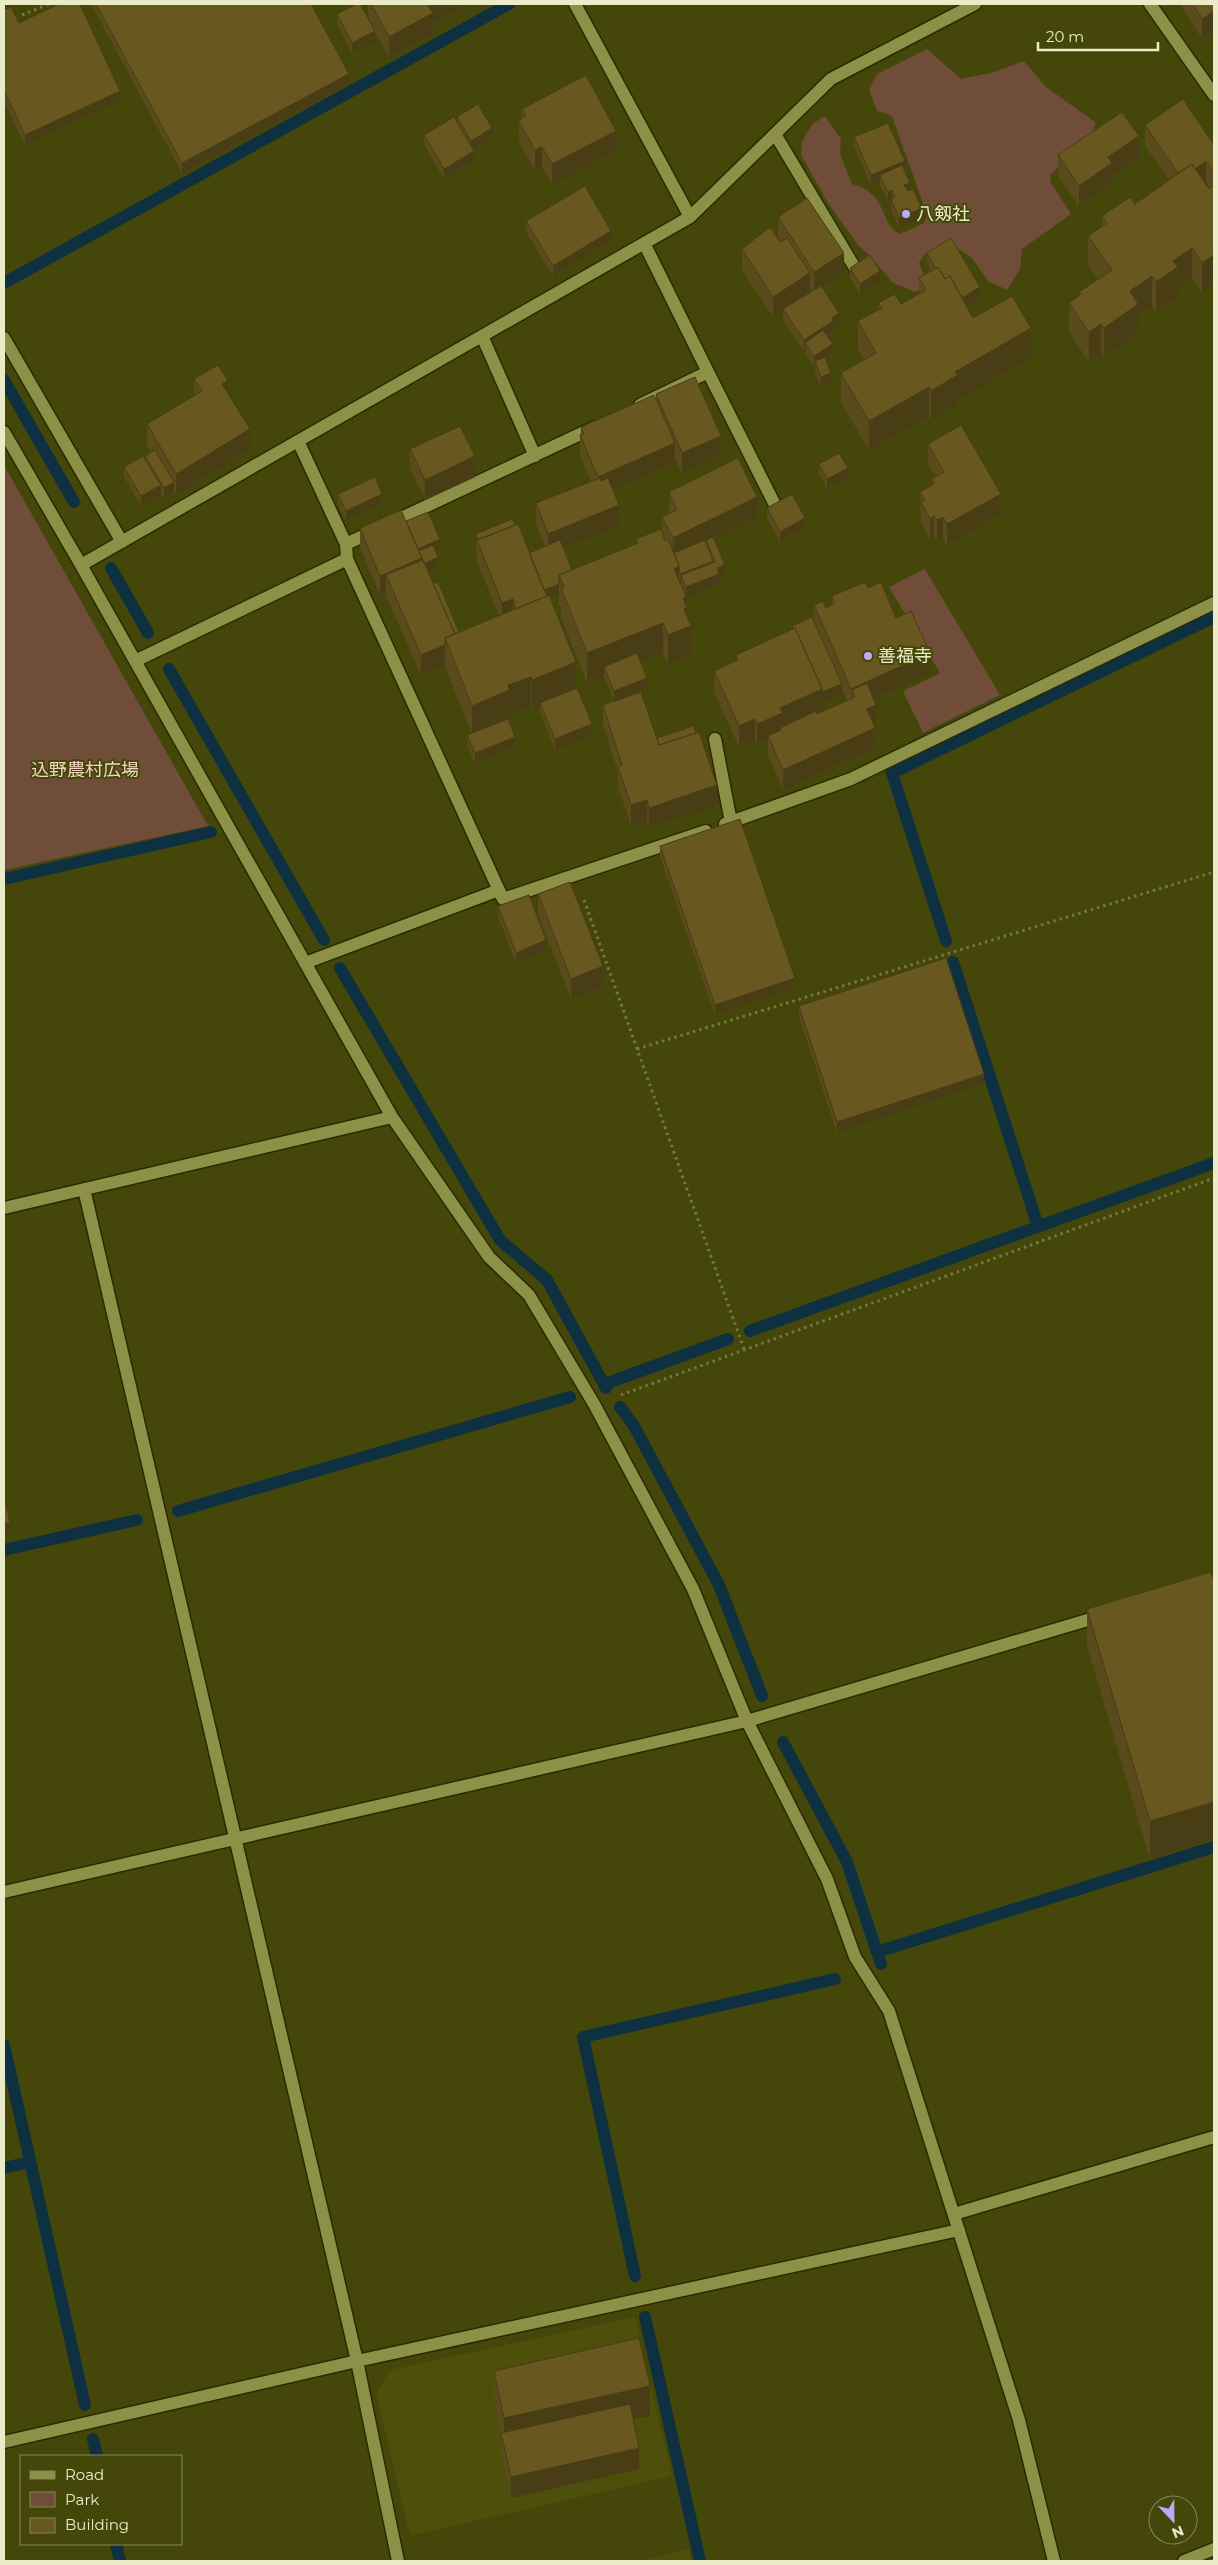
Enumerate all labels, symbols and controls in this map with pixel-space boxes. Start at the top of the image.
scale bar [1038,20,1158,52]
text: 20 m [1046,27,1084,46]
place label: 八剱社 [916,203,970,225]
marker: 八剱社 [900,208,912,220]
place label: 善福寺 [878,645,932,667]
marker: 善福寺 [862,650,874,662]
park label: 込野農村広場 [31,759,139,781]
legend [20,2455,182,2545]
text: Road [65,2465,104,2484]
text: Park [65,2490,99,2509]
north arrow [1148,2495,1198,2545]
text: Building [65,2515,129,2534]
text: N [1169,2522,1186,2543]

